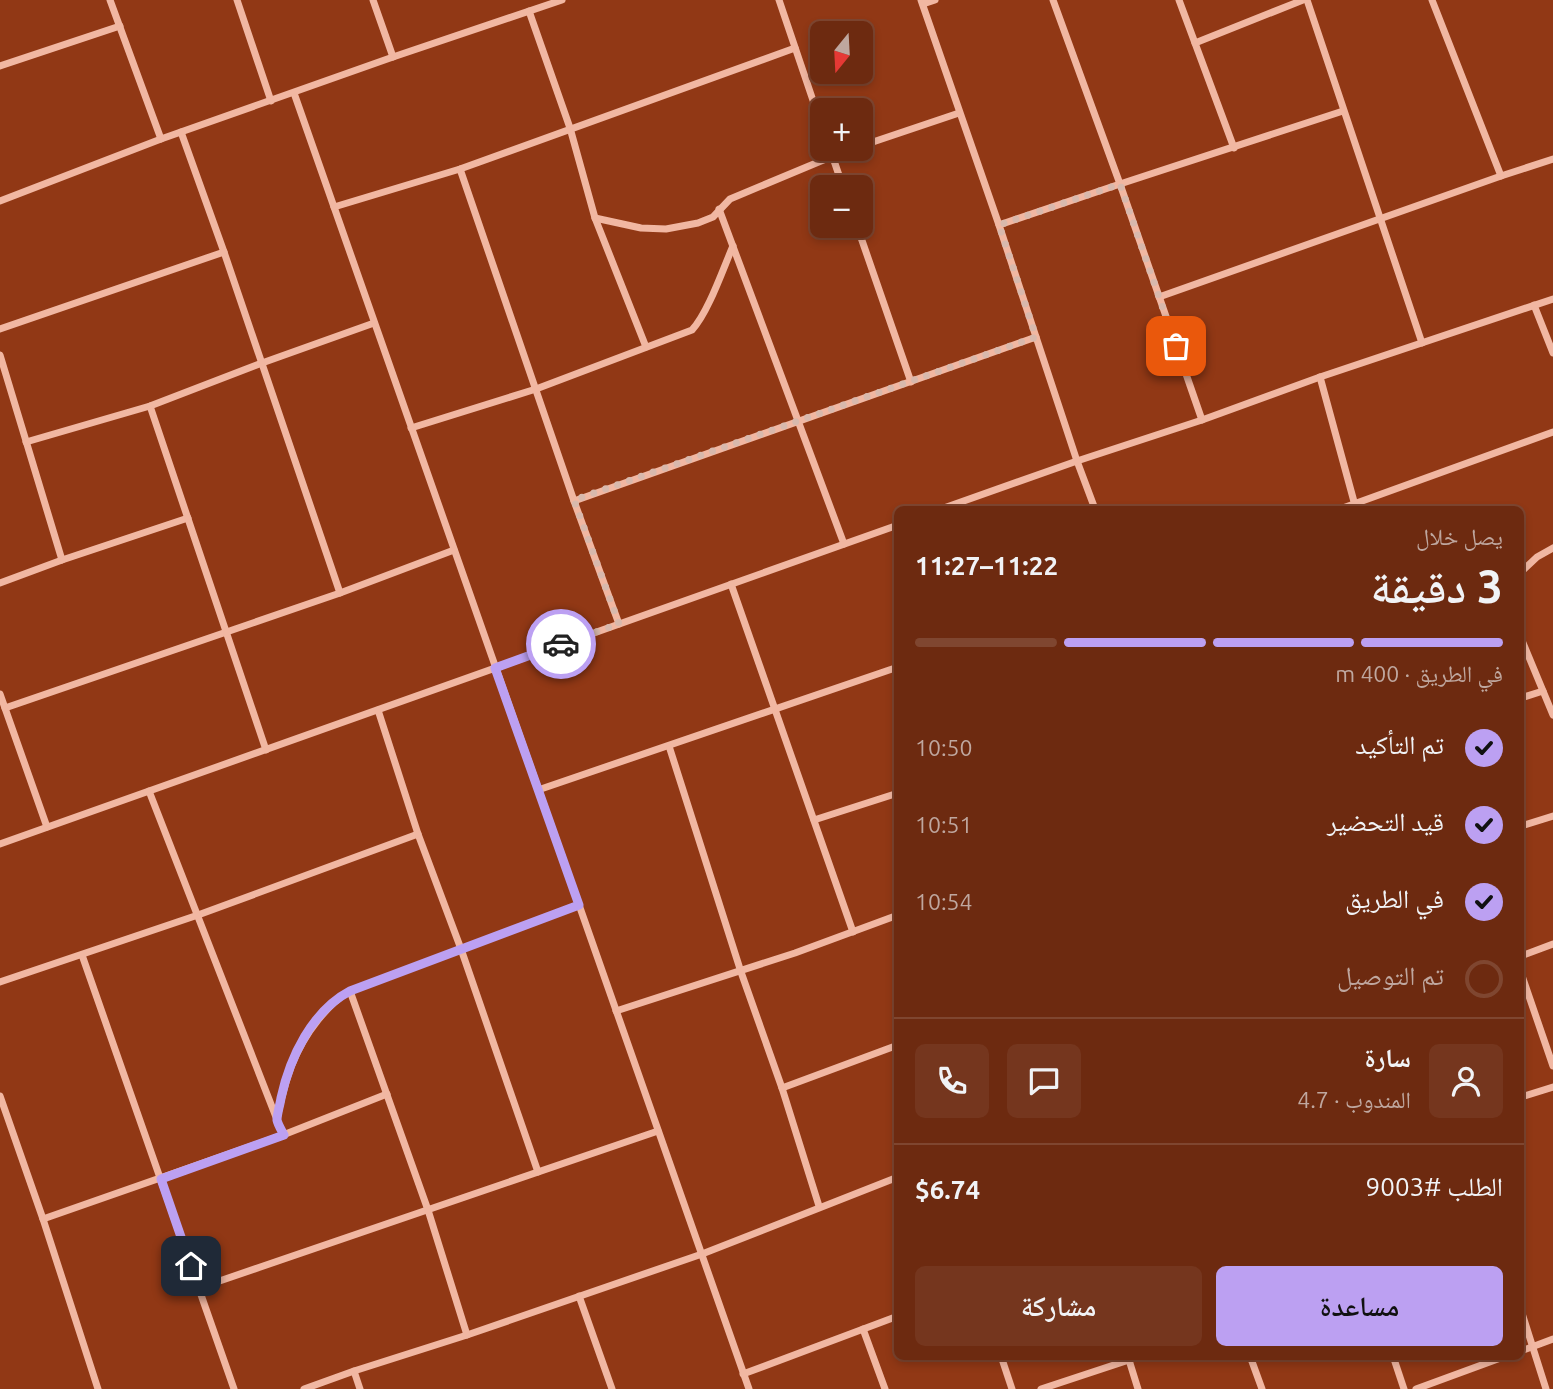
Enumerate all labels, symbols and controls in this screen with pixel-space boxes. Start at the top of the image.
north arrow [810,21,873,84]
map controls [810,21,873,238]
button: + [810,98,873,161]
button: − [810,175,873,238]
pin [1146,316,1206,376]
icon: bag [1157,327,1195,365]
text: يصل خلال [1416,524,1503,549]
text: 11:22–11:27 [915,551,1058,580]
text: 3 دقيقة [1371,560,1503,612]
courier [526,609,596,679]
icon: car [542,625,580,663]
text: في الطريق · 400 m [1335,661,1503,686]
icon: check [1465,729,1503,767]
text: تم التأكيد [1355,730,1444,759]
text: 10:50 [915,735,973,760]
icon: check [1465,806,1503,844]
text: قيد التحضير [1327,807,1444,836]
text: 10:51 [915,812,973,837]
icon: check [1465,883,1503,921]
text: في الطريق [1345,884,1444,913]
text: 10:54 [915,889,973,914]
text: تم التوصيل [1337,961,1444,990]
text: سارة [1364,1043,1411,1072]
button: phone [915,1044,989,1118]
button: chat [1007,1044,1081,1118]
button: person [1429,1044,1503,1118]
text: المندوب · 4.7 [1297,1087,1411,1112]
text: الطلب #9003 [1366,1172,1503,1201]
text: $6.74 [915,1175,980,1204]
pin [161,1236,221,1296]
icon: home [172,1247,210,1285]
button: مشاركة [915,1266,1202,1346]
button: مساعدة [1216,1266,1503,1346]

